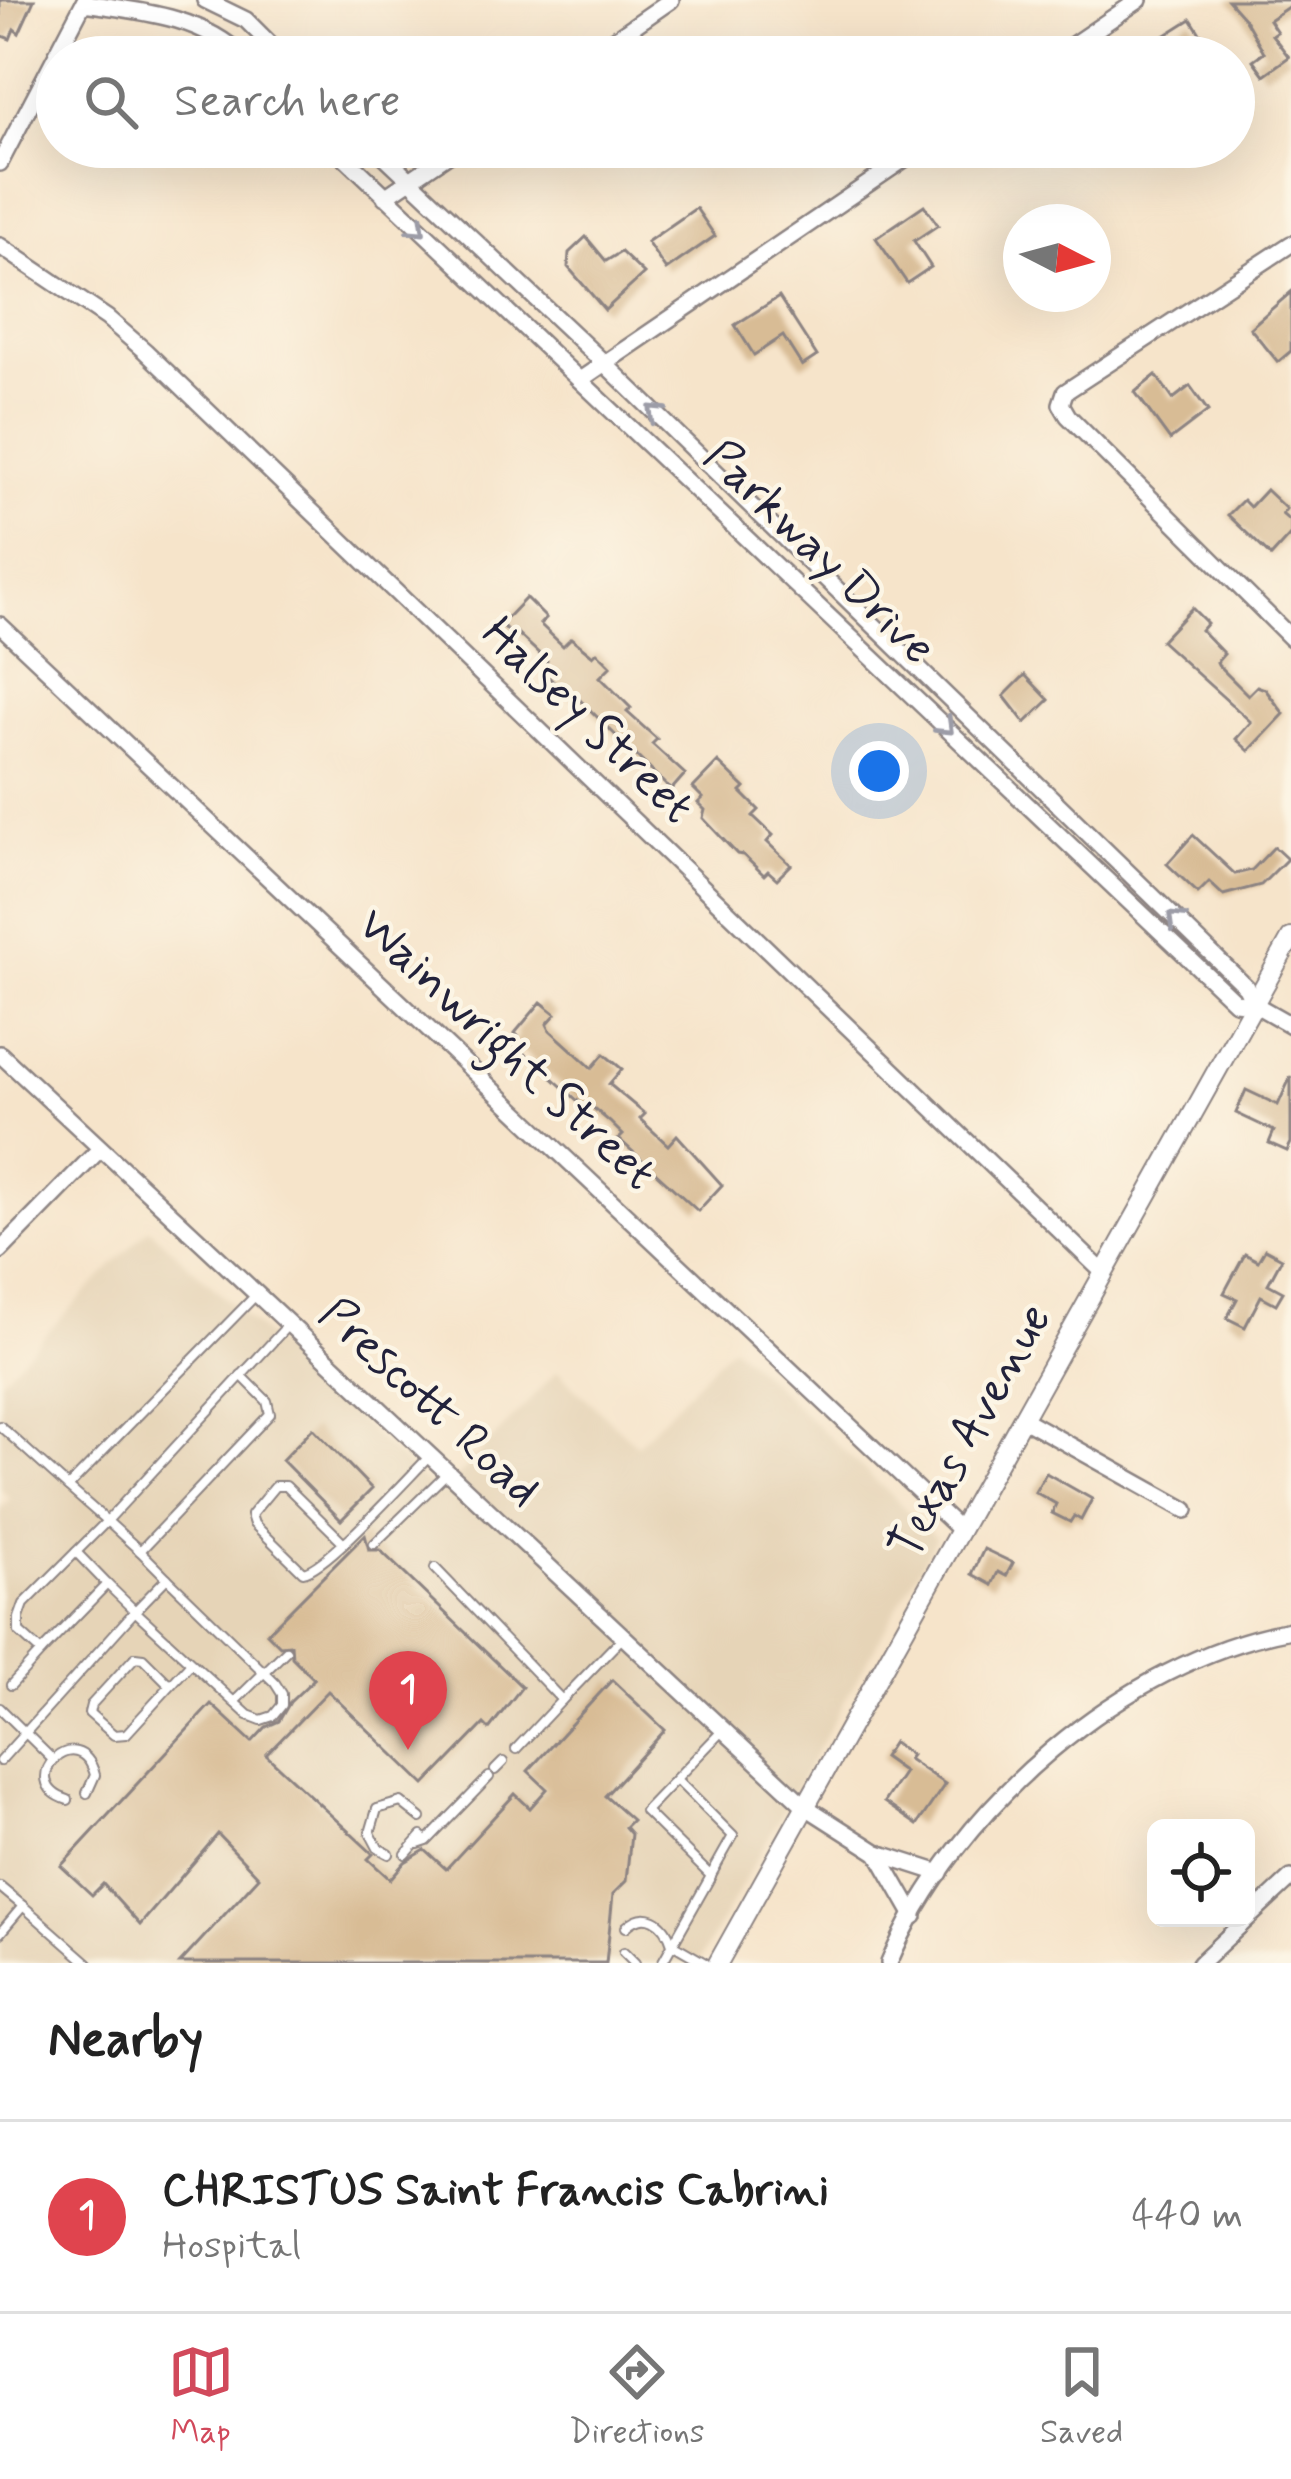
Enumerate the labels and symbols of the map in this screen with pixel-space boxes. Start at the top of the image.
north arrow [1003,204,1111,312]
one-way arrow [405,214,426,236]
one-way arrow [647,404,669,426]
street label: Parkway Drive [690,426,948,680]
street label: Halsey Street [467,604,707,838]
one-way arrow [932,713,953,735]
your location [849,741,909,801]
street label: Wainwright Street [340,895,669,1209]
one-way arrow [1167,911,1189,933]
street label: Prescott Road [305,1284,553,1522]
street label: Texas Avenue [875,1293,1067,1571]
pin: 1 [369,1651,447,1750]

